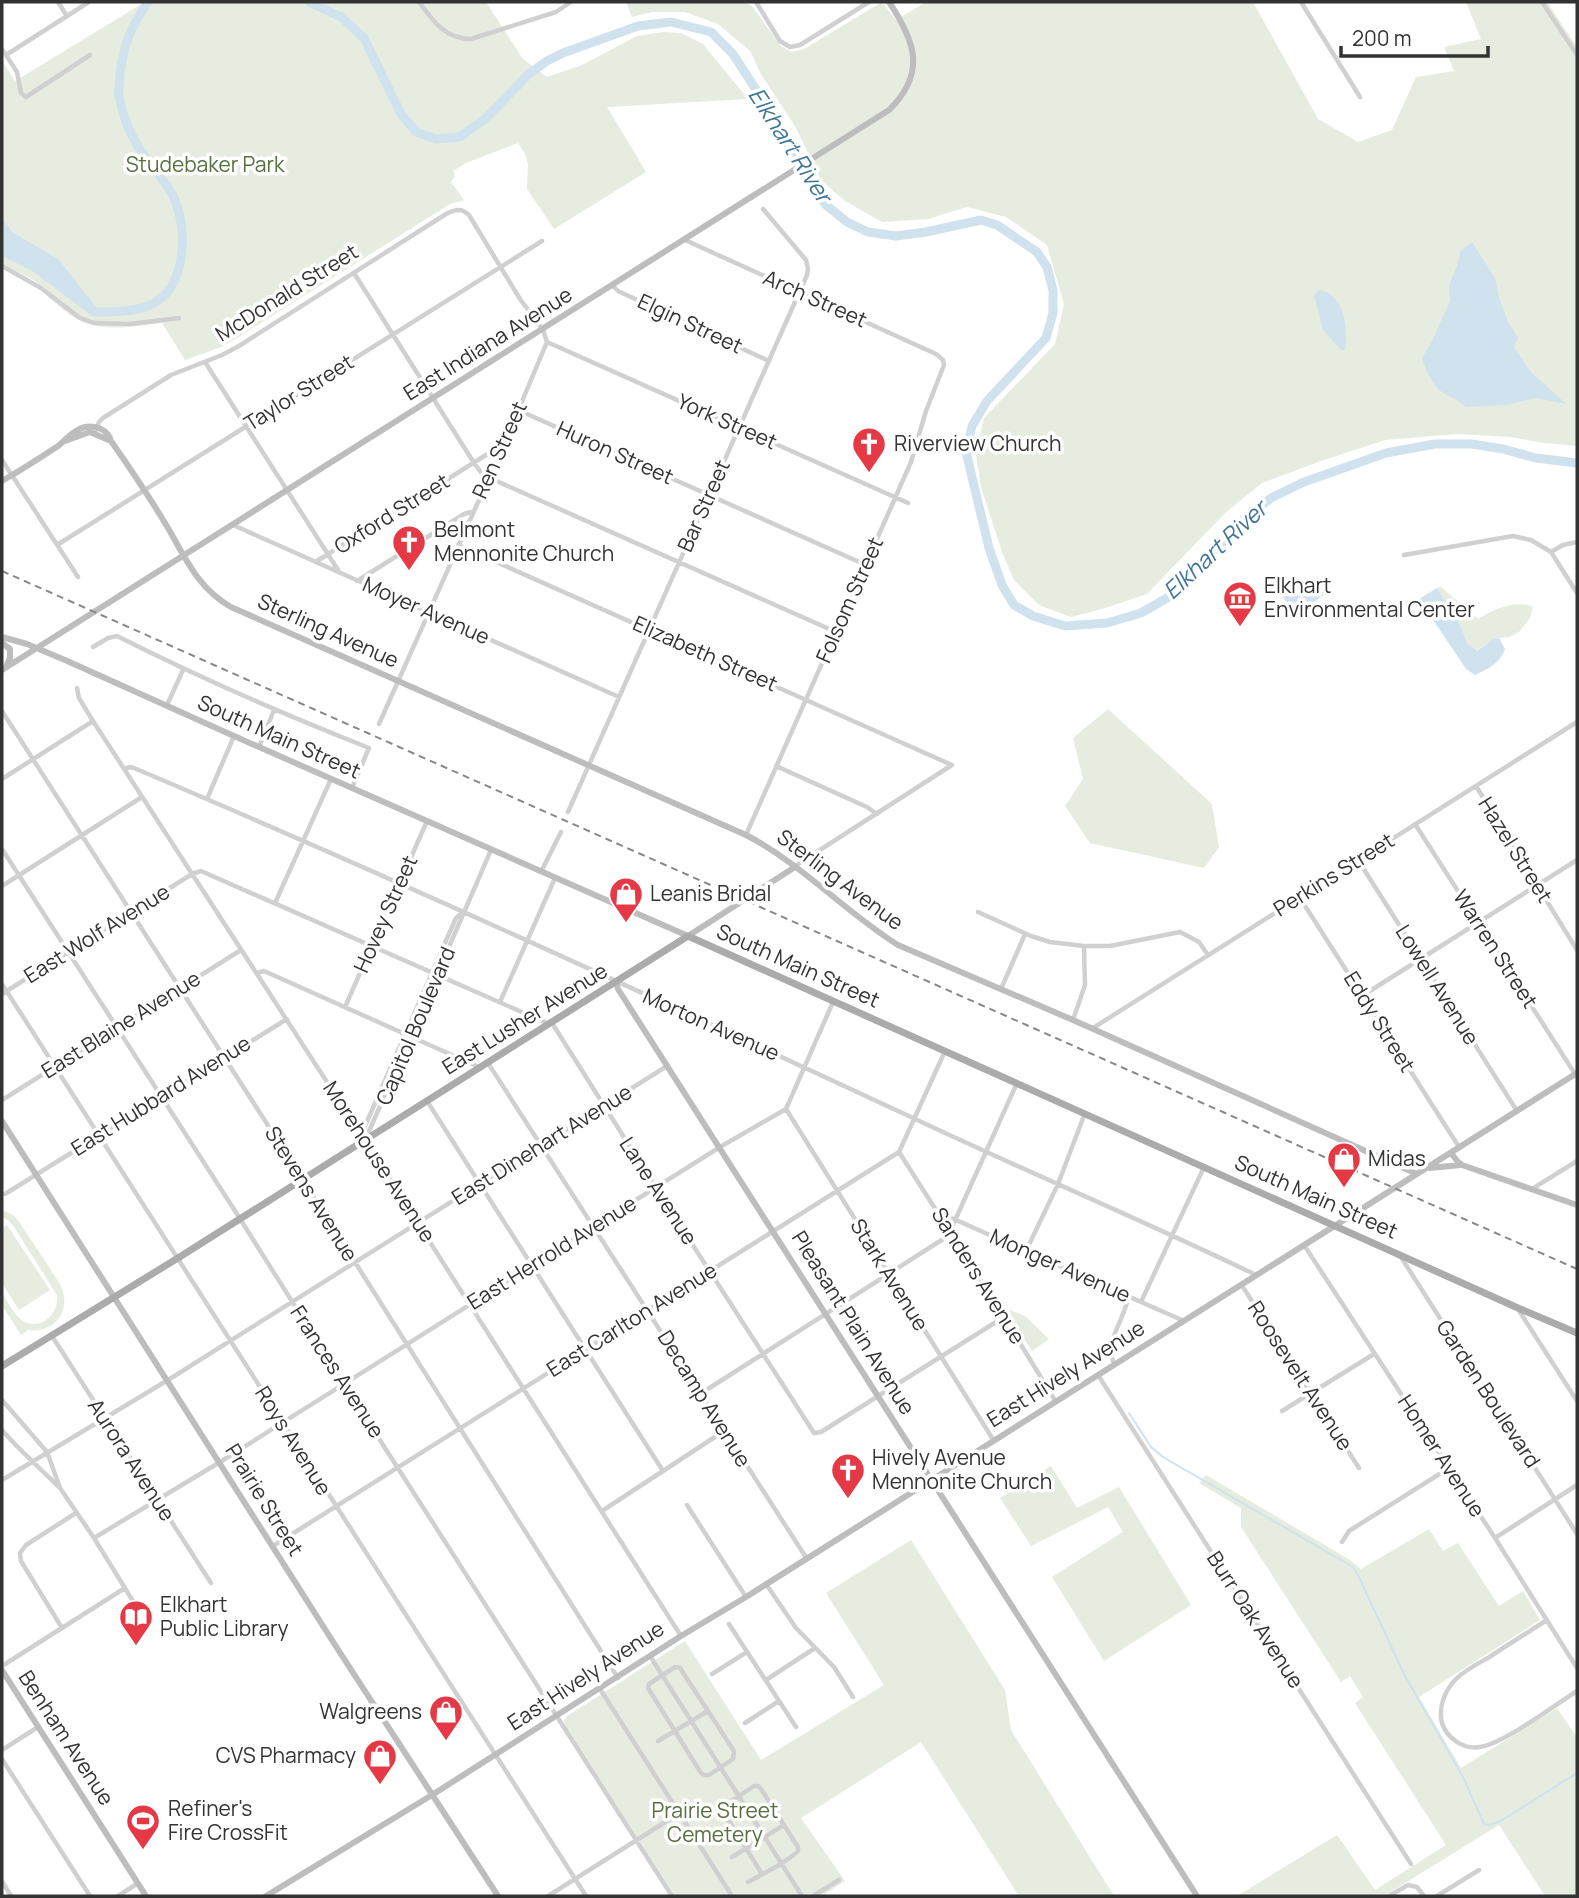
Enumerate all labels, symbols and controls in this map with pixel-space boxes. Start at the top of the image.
scale bar [1341,14,1488,58]
text: 200 m [1352,24,1412,52]
water label: Elkhart River [742,81,841,210]
park label: Studebaker Park [126,150,285,178]
street label: McDonald Street [210,237,363,347]
street label: Arch Street [759,263,872,333]
street label: East Indiana Avenue [398,280,577,406]
street label: Elgin Street [633,287,747,360]
street label: Taylor Street [238,347,358,437]
street label: York Street [673,387,782,455]
street label: Ren Street [465,397,533,503]
street label: Huron Street [553,414,678,490]
church icon: Riverview Church [850,425,888,474]
place label: Riverview Church [894,429,1061,457]
street label: Bar Street [670,455,736,556]
street label: Oxford Street [329,467,454,560]
water label: Elkhart River [1155,491,1275,606]
place label: Belmont Mennonite Church [434,515,614,567]
church icon: Belmont Mennonite Church [390,523,428,572]
street label: Folsom Street [809,532,889,667]
street label: Moyer Avenue [358,570,494,651]
place label: Elkhart Environmental Center [1264,571,1475,623]
museum icon: Elkhart Environmental Center [1221,579,1259,628]
street label: Sterling Avenue [253,586,403,674]
street label: Elizabeth Street [629,609,782,697]
street label: South Main Street [194,688,365,785]
street label: Hazel Street [1472,791,1559,908]
street label: Sterling Avenue [772,822,910,936]
street label: Perkins Street [1268,826,1399,922]
street label: Hovey Street [347,851,423,977]
shop icon: Leanis Bridal [607,875,645,924]
street label: East Wolf Avenue [18,877,175,989]
place label: Leanis Bridal [650,879,771,907]
street label: Warren Street [1447,884,1545,1013]
street label: South Main Street [713,917,884,1014]
street label: Lowell Avenue [1390,919,1486,1050]
street label: Capitol Boulevard [369,942,461,1109]
street label: East Lusher Avenue [437,956,612,1080]
street label: East Blaine Avenue [36,964,205,1084]
street label: Eddy Street [1338,966,1422,1077]
street label: Morton Avenue [639,981,784,1067]
street label: East Hubbard Avenue [65,1029,255,1162]
street label: Morehouse Avenue [317,1076,442,1247]
street label: East Dinehart Avenue [446,1077,637,1211]
street label: Stevens Avenue [259,1120,365,1266]
street label: Lane Avenue [614,1131,704,1250]
shop icon: Midas [1325,1140,1363,1189]
place label: Midas [1368,1144,1426,1172]
street label: South Main Street [1231,1148,1402,1245]
street label: East Herrold Avenue [461,1189,641,1316]
street label: Sanders Avenue [926,1202,1032,1349]
street label: Stark Avenue [844,1213,935,1336]
street label: Monger Avenue [986,1222,1135,1309]
street label: Pleasant Plain Avenue [786,1225,922,1420]
street label: East Carlton Avenue [541,1256,722,1383]
street label: Roosevelt Avenue [1242,1295,1360,1456]
street label: Frances Avenue [285,1300,391,1443]
street label: East Hively Avenue [981,1313,1150,1433]
street label: Garden Boulevard [1431,1314,1547,1473]
street label: Decamp Avenue [652,1325,758,1472]
street label: Roys Avenue [249,1381,338,1500]
street label: Homer Avenue [1392,1389,1492,1522]
street label: Aurora Avenue [82,1393,182,1526]
street label: Prairie Street [219,1438,310,1561]
place label: Hively Avenue Mennonite Church [872,1443,1052,1495]
church icon: Hively Avenue Mennonite Church [829,1451,867,1500]
street label: Burr Oak Avenue [1201,1546,1311,1693]
place label: Elkhart Public Library [160,1590,289,1642]
library icon: Elkhart Public Library [117,1598,155,1647]
street label: East Hively Avenue [502,1614,669,1736]
street label: Benham Avenue [13,1665,121,1810]
shop icon: Walgreens [427,1693,465,1742]
place label: Walgreens [319,1697,422,1725]
shop icon: CVS Pharmacy [361,1737,399,1786]
place label: CVS Pharmacy [216,1741,356,1769]
place label: Refiner's Fire CrossFit [168,1794,288,1846]
park label: Prairie Street Cemetery [651,1796,779,1848]
sports icon: Refiner's Fire CrossFit [124,1802,162,1851]

